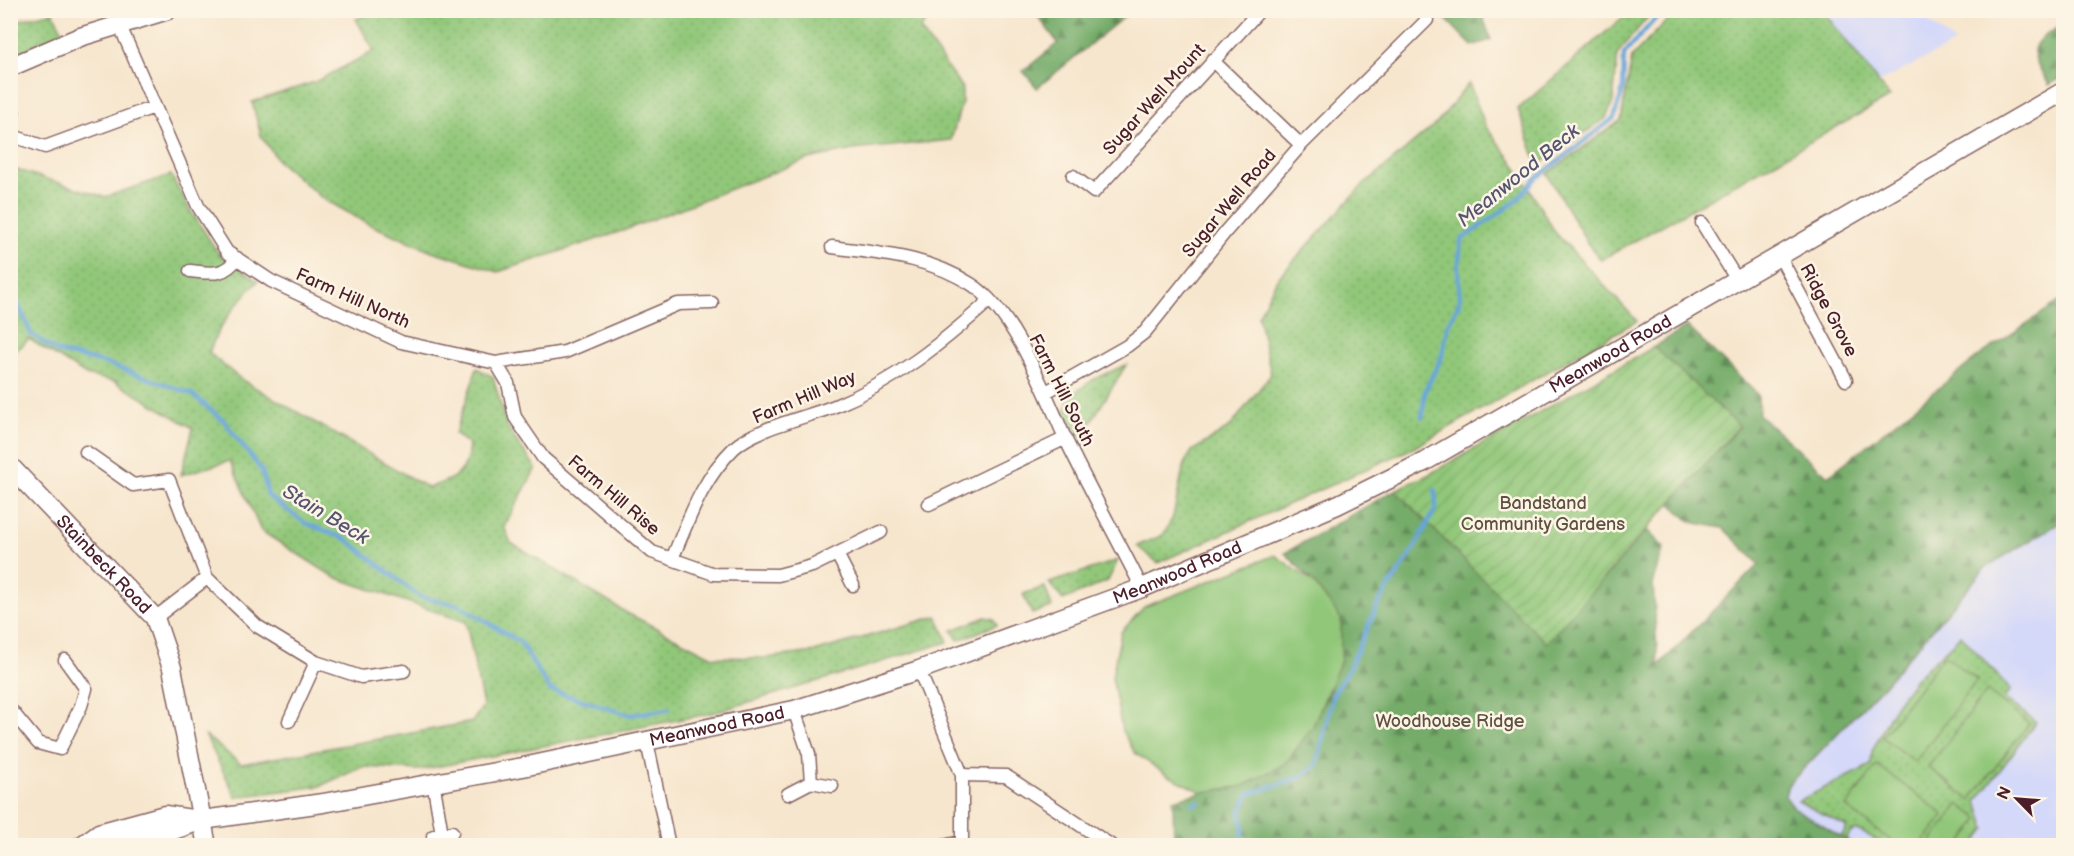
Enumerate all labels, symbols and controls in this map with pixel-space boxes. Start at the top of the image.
street label: Sugar Well Mount [1099,39,1210,159]
water label: Meanwood Beck [1453,118,1586,232]
street label: Sugar Well Road [1178,145,1281,262]
street label: Ridge Grove [1795,260,1862,361]
street label: Farm Hill North [292,264,413,333]
street label: Meanwood Road [1546,311,1675,398]
street label: Farm Hill South [1024,331,1099,450]
street label: Farm Hill Way [750,366,860,429]
street label: Farm Hill Rise [563,451,664,540]
water label: Stain Beck [278,480,374,551]
park label: Bandstand Community Gardens [1461,493,1625,535]
street label: Stainbeck Road [52,511,155,618]
street label: Meanwood Road [1110,537,1245,609]
street label: Meanwood Road [647,702,786,751]
park label: Woodhouse Ridge [1375,711,1525,732]
north arrow [1987,769,2047,829]
text: N [1994,784,2016,803]

